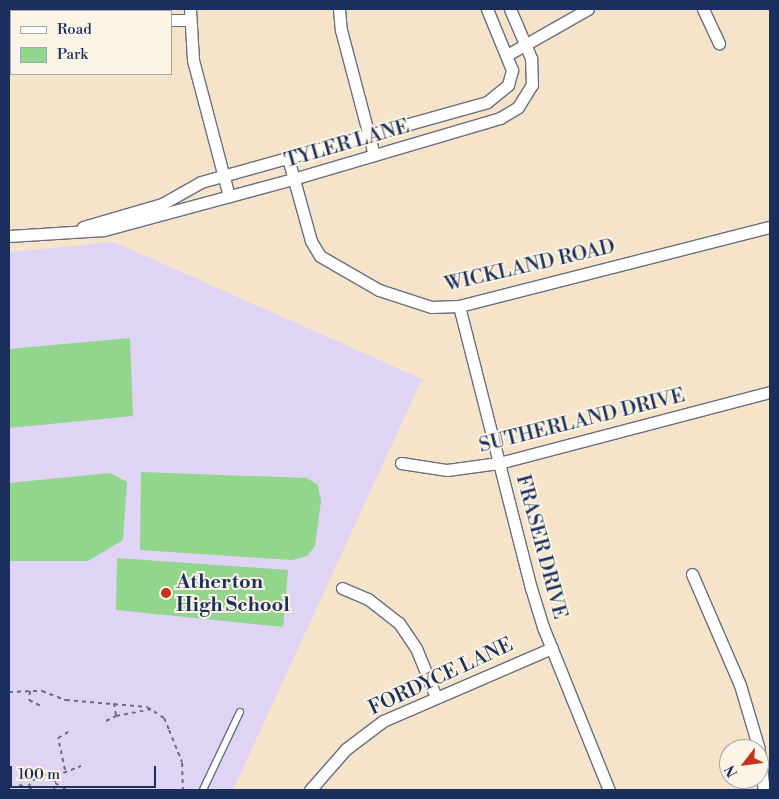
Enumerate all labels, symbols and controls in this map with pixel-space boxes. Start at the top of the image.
legend [10,10,172,75]
text: Road [57,20,92,39]
text: Park [57,45,88,64]
street label: TYLER LANE [282,115,412,173]
street label: WICKLAND ROAD [443,235,617,297]
street label: SUTHERLAND DRIVE [477,384,687,458]
street label: FRASER DRIVE [510,472,572,622]
place label: Atherton High School [176,570,290,617]
marker: Atherton High School [160,587,172,599]
street label: FORDYCE LANE [365,633,517,721]
north arrow [719,739,769,789]
scale bar [12,756,159,788]
text: N [721,762,742,780]
text: 100 m [18,765,60,784]

